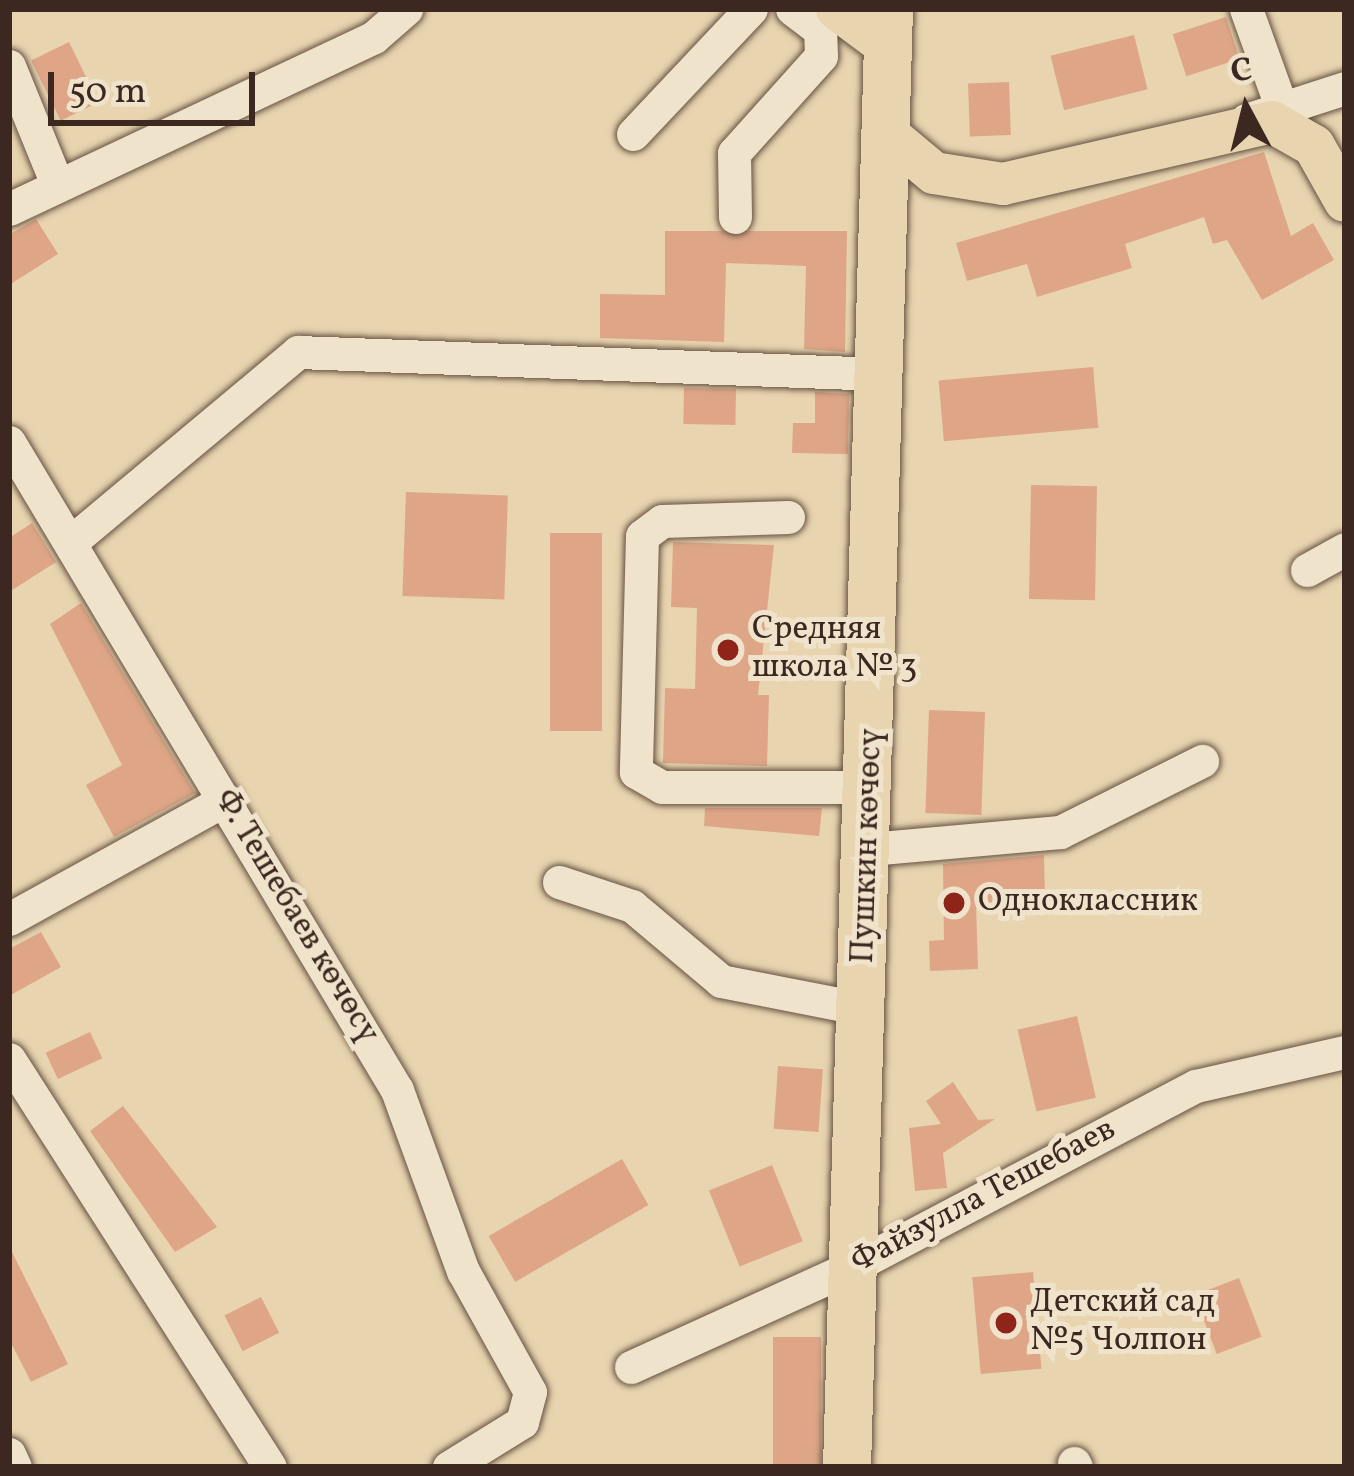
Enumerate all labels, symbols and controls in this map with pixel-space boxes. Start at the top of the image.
scale bar [54,48,261,122]
north arrow [1186,48,1306,168]
text: С [1228,48,1255,96]
text: 50 m [69,68,146,118]
place label: Средняя школа № 3 [752,611,917,689]
marker: Средняя школа № 3 [715,637,741,663]
street label: Пушкин көчөсү [845,728,893,964]
street label: Ф. Тешебаев көчөсү [203,783,387,1051]
place label: Одноклассник [978,883,1198,923]
marker: Одноклассник [941,890,967,916]
street label: Файзулла Тешебаев [845,1110,1123,1284]
place label: Детский сад №5 Чолпон [1030,1284,1215,1362]
marker: Детский сад №5 Чолпон [993,1310,1019,1336]

